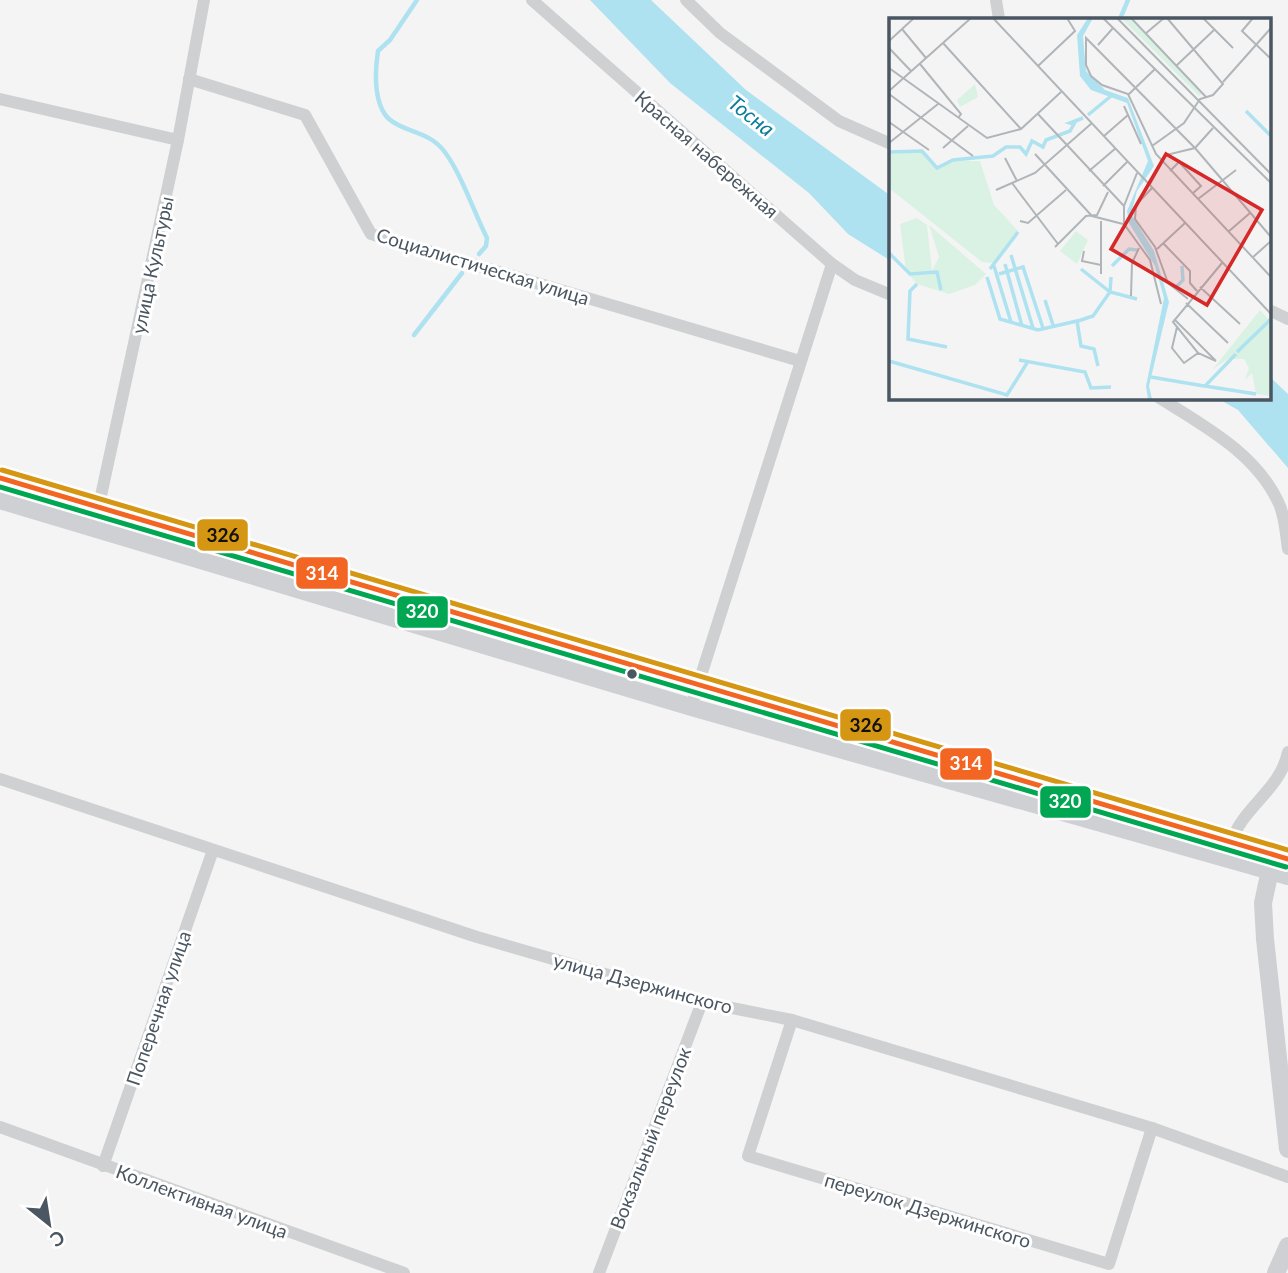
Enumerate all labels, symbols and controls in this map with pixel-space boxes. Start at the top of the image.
inset map [889,18,1270,399]
street label: Красная набережная [631,85,783,223]
water label: Тосна [724,89,780,141]
street label: улица Культуры [126,194,178,336]
street label: Социалистическая улица [374,223,592,309]
line badge: 326 [196,518,249,552]
text: 326 [206,523,240,546]
line badge: 314 [295,556,349,590]
text: 314 [305,561,339,584]
line badge: 320 [396,595,449,629]
text: 320 [405,599,439,622]
unlabelled marker [625,667,639,681]
line badge: 326 [839,708,892,742]
text: 326 [849,713,883,736]
line badge: 314 [939,747,993,781]
text: 314 [949,751,983,774]
line badge: 320 [1039,785,1092,819]
text: 320 [1048,789,1082,812]
street label: Поперечная улица [121,928,195,1088]
street label: улица Дзержинского [551,948,735,1018]
street label: Вокзальный переулок [605,1044,695,1232]
street label: Коллективная улица [113,1159,291,1243]
street label: переулок Дзержинского [822,1168,1034,1252]
north arrow [14,1189,84,1259]
text: С [46,1226,69,1252]

